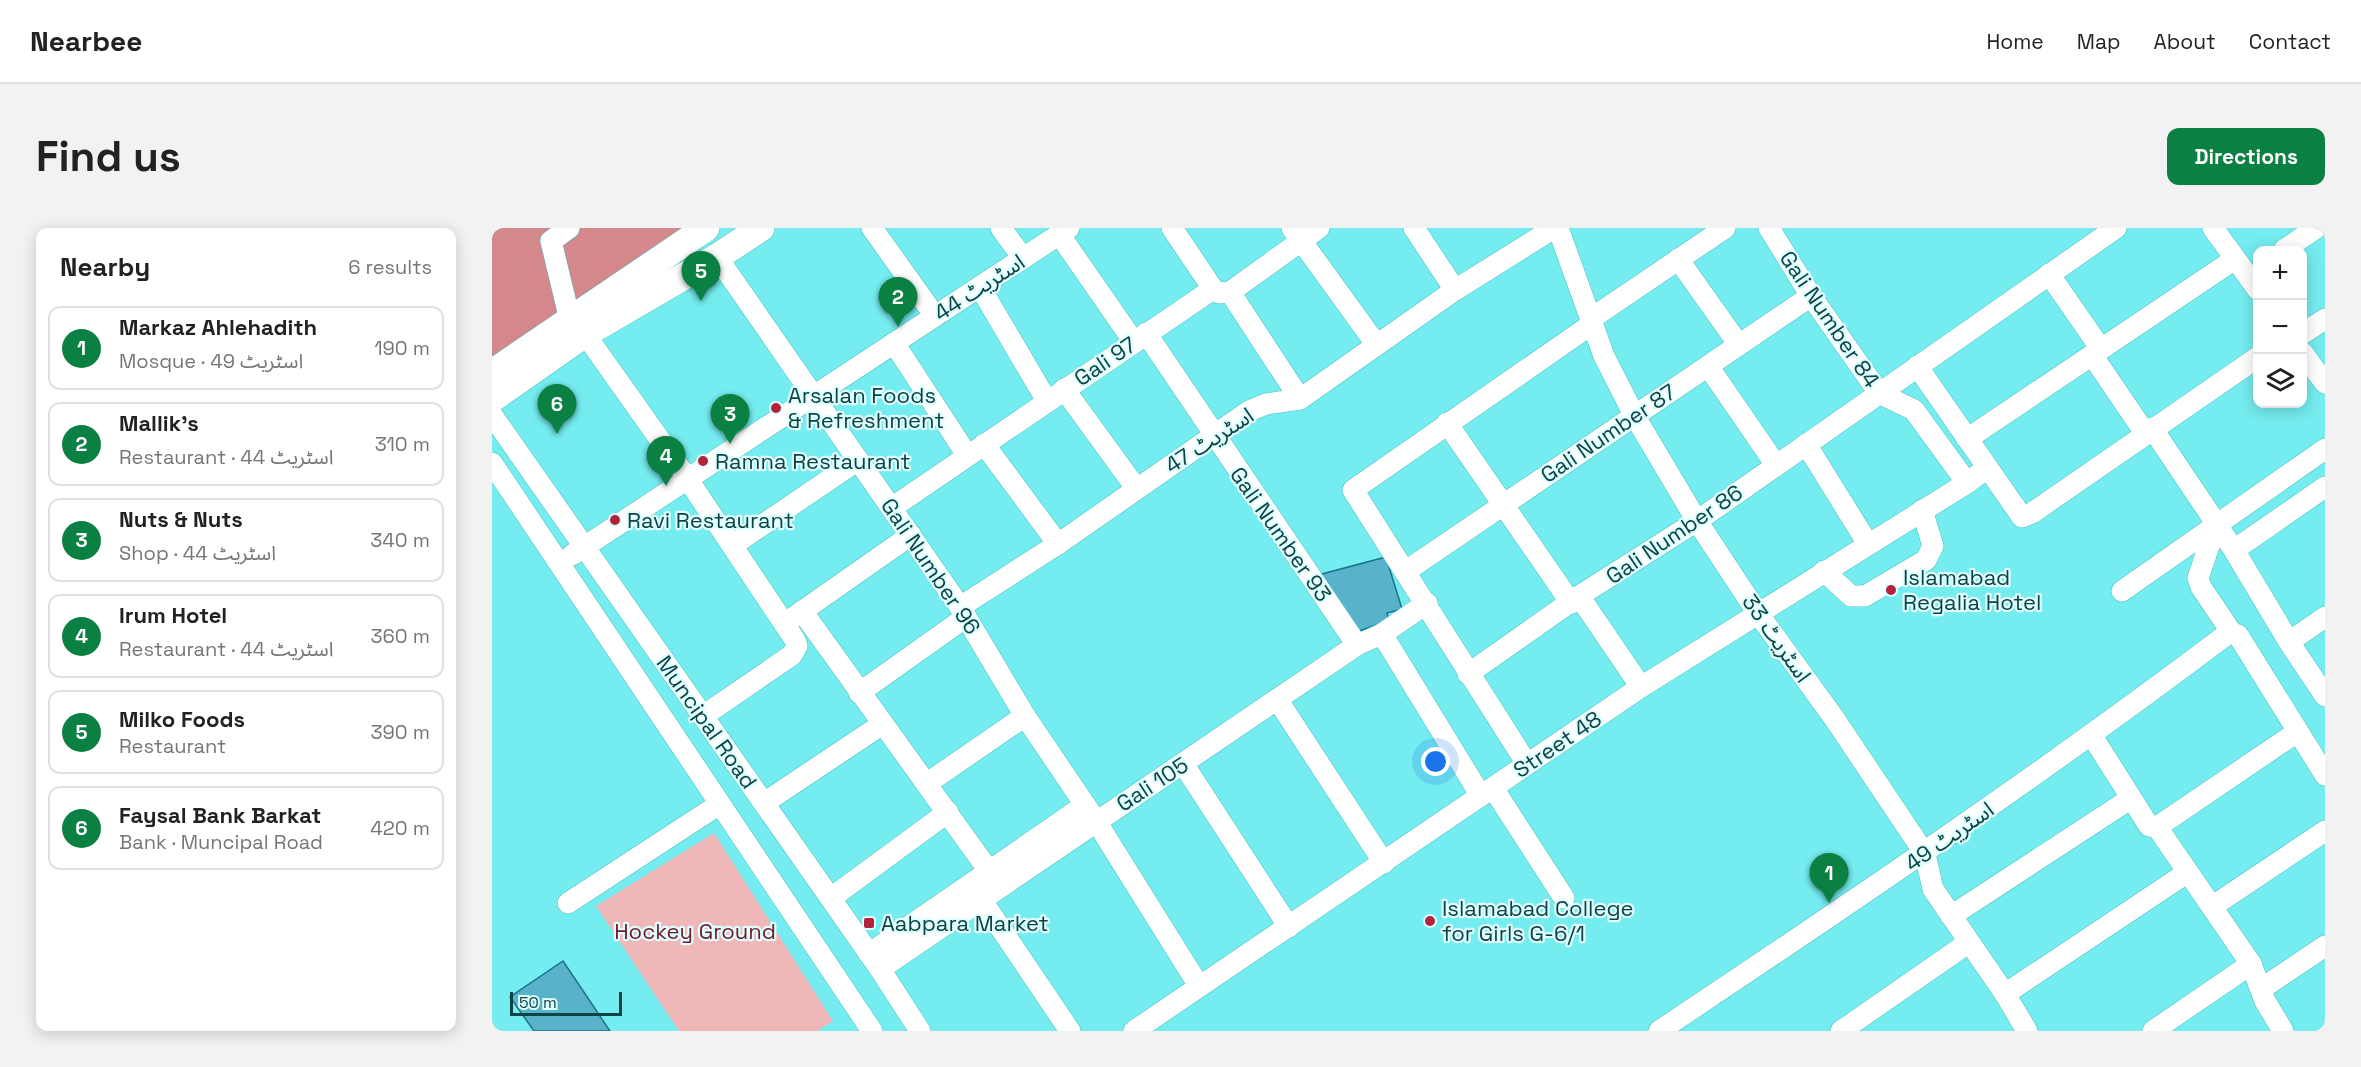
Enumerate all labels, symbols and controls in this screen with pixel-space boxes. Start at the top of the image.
text: Nearbee [30,23,142,59]
text: Home [1986,28,2044,55]
text: Map [2077,28,2121,55]
text: About [2154,28,2216,55]
text: Contact [2249,28,2331,55]
button: Directions [2167,128,2325,185]
text: Find us [36,130,181,183]
street label: Gali Number 84 [1774,245,1886,393]
map controls [2253,246,2307,408]
button: + [2253,246,2307,300]
street label: اسٹریٹ 44 [928,247,1030,327]
text: Nearby [60,250,150,284]
pin: 5 [682,251,720,301]
text: 6 results [348,254,432,280]
pin: 2 [878,278,918,327]
button: − [2253,300,2307,354]
text: Markaz Ahlehadith [119,313,317,341]
street label: Gali 97 [1069,330,1141,392]
text: 1 [77,335,86,361]
text: 190 m [374,335,430,361]
text: Mosque · اسٹریٹ 49 [119,348,303,374]
button: layers [2253,354,2307,408]
street label: Gali Number 87 [1535,377,1681,489]
place label: Arsalan Foods & Refreshment [788,381,944,434]
pin: 6 [538,384,576,434]
pin: 3 [710,394,750,444]
marker: Arsalan Foods & Refreshment [769,401,783,415]
street label: اسٹریٹ 47 [1159,401,1259,479]
text: Mallik's [119,409,199,437]
text: 2 [76,431,87,457]
text: 310 m [375,431,430,457]
pin: 4 [646,436,686,486]
text: Restaurant · اسٹریٹ 44 [119,444,334,470]
place label: Ramna Restaurant [715,447,910,475]
marker: Ramna Restaurant [696,454,710,468]
street label: Gali Number 93 [1224,461,1338,607]
street label: Gali Number 86 [1600,478,1748,590]
street label: Gali Number 96 [875,492,987,640]
text: Nuts & Nuts [119,505,243,533]
place label: Ravi Restaurant [627,506,794,534]
marker: Ravi Restaurant [608,513,622,527]
text: 3 [75,527,88,553]
text: 340 m [370,527,430,553]
text: Shop · اسٹریٹ 44 [119,540,276,566]
place label: Islamabad Regalia Hotel [1903,563,2042,616]
marker: Islamabad Regalia Hotel [1884,583,1898,597]
street label: اسٹریٹ 33 [1736,588,1818,688]
text: Irum Hotel [119,601,227,629]
text: 4 [75,623,88,649]
text: 360 m [371,623,430,649]
text: Restaurant · اسٹریٹ 44 [119,636,334,662]
street label: Muncipal Road [651,650,763,794]
street label: Street 48 [1508,704,1606,784]
text: Milko Foods [119,705,245,733]
text: 5 [76,719,88,745]
text: 390 m [371,719,430,745]
text: Restaurant [119,733,226,759]
your location [1421,747,1450,776]
street label: Gali 105 [1111,750,1193,818]
street label: اسٹریٹ 49 [1899,795,1999,877]
text: Faysal Bank Barkat [119,801,321,829]
text: 6 [75,815,88,841]
text: 420 m [370,815,430,841]
text: Bank · Muncipal Road [119,829,323,855]
pin: 1 [1810,854,1848,903]
place label: Islamabad College for Girls G-6/1 [1442,894,1634,947]
place label: Aabpara Market [881,909,1049,937]
marker: Islamabad College for Girls G-6/1 [1423,914,1437,928]
marker: Aabpara Market [862,916,876,930]
park label: Hockey Ground [614,917,776,945]
scale bar [510,989,622,1016]
text: 50 m [519,992,557,1013]

